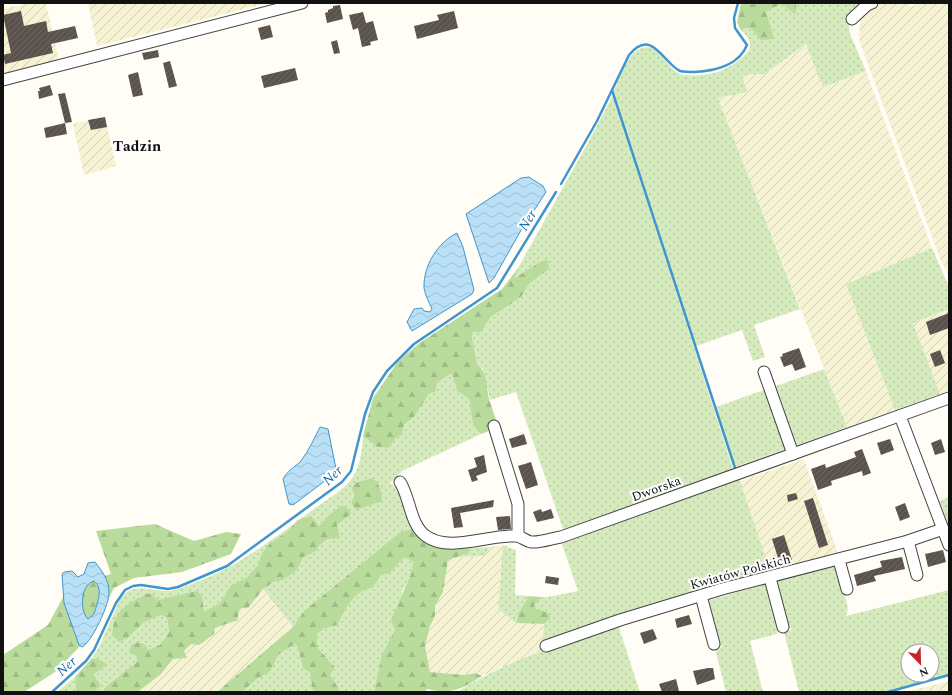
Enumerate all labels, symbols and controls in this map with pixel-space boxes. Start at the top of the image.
district label: Tadzin [113,135,161,158]
water label: Ner [513,206,542,235]
water label: Ner [317,460,347,490]
street label: Dworska [629,471,684,507]
street label: Kwiatów Polskich [688,549,793,595]
north arrow [900,643,940,683]
water label: Ner [51,651,81,681]
text: N [916,662,931,681]

